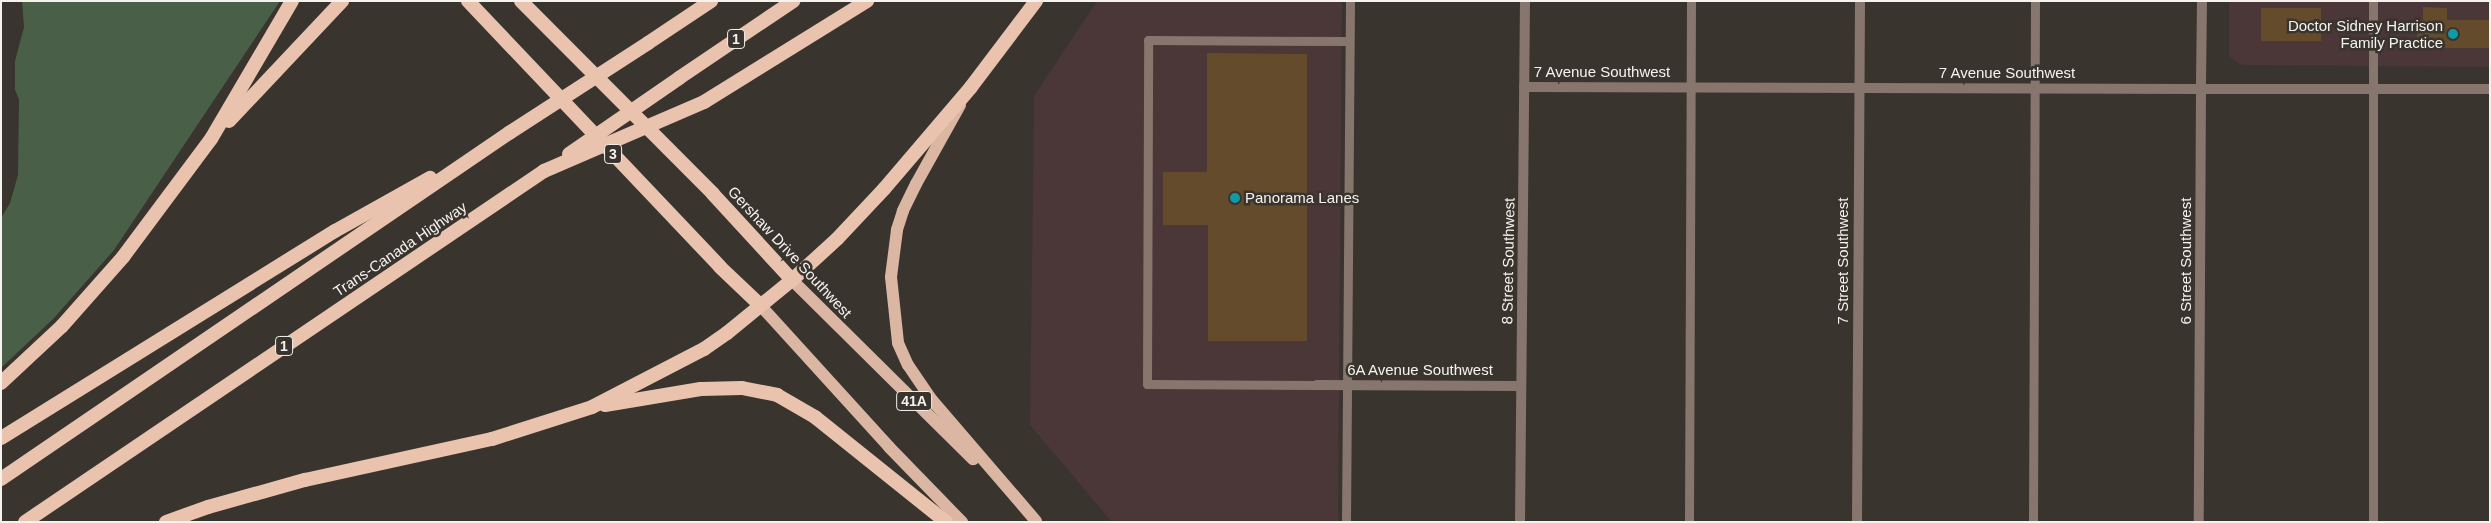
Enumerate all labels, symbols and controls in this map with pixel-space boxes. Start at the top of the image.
place label: Doctor Sidney Harrison Family Practice [2288,16,2443,51]
road number: 1 [726,28,746,50]
marker: Doctor Sidney Harrison Family Practice [2447,28,2459,40]
street label: 7 Avenue Southwest [1533,63,1671,81]
street label: 7 Avenue Southwest [1938,64,2076,82]
road number: 3 [603,142,623,166]
street label: Gershaw Drive Southwest [724,182,856,322]
place label: Panorama Lanes [1245,189,1359,207]
marker: Panorama Lanes [1229,192,1241,204]
street label: 8 Street Southwest [1498,197,1518,325]
street label: Trans-Canada Highway [330,198,470,300]
street label: 7 Street Southwest [1834,198,1852,324]
street label: 6 Street Southwest [2177,198,2195,324]
road number: 1 [274,334,294,358]
street label: 6A Avenue Southwest [1346,361,1494,379]
road number: 41A [895,390,933,412]

